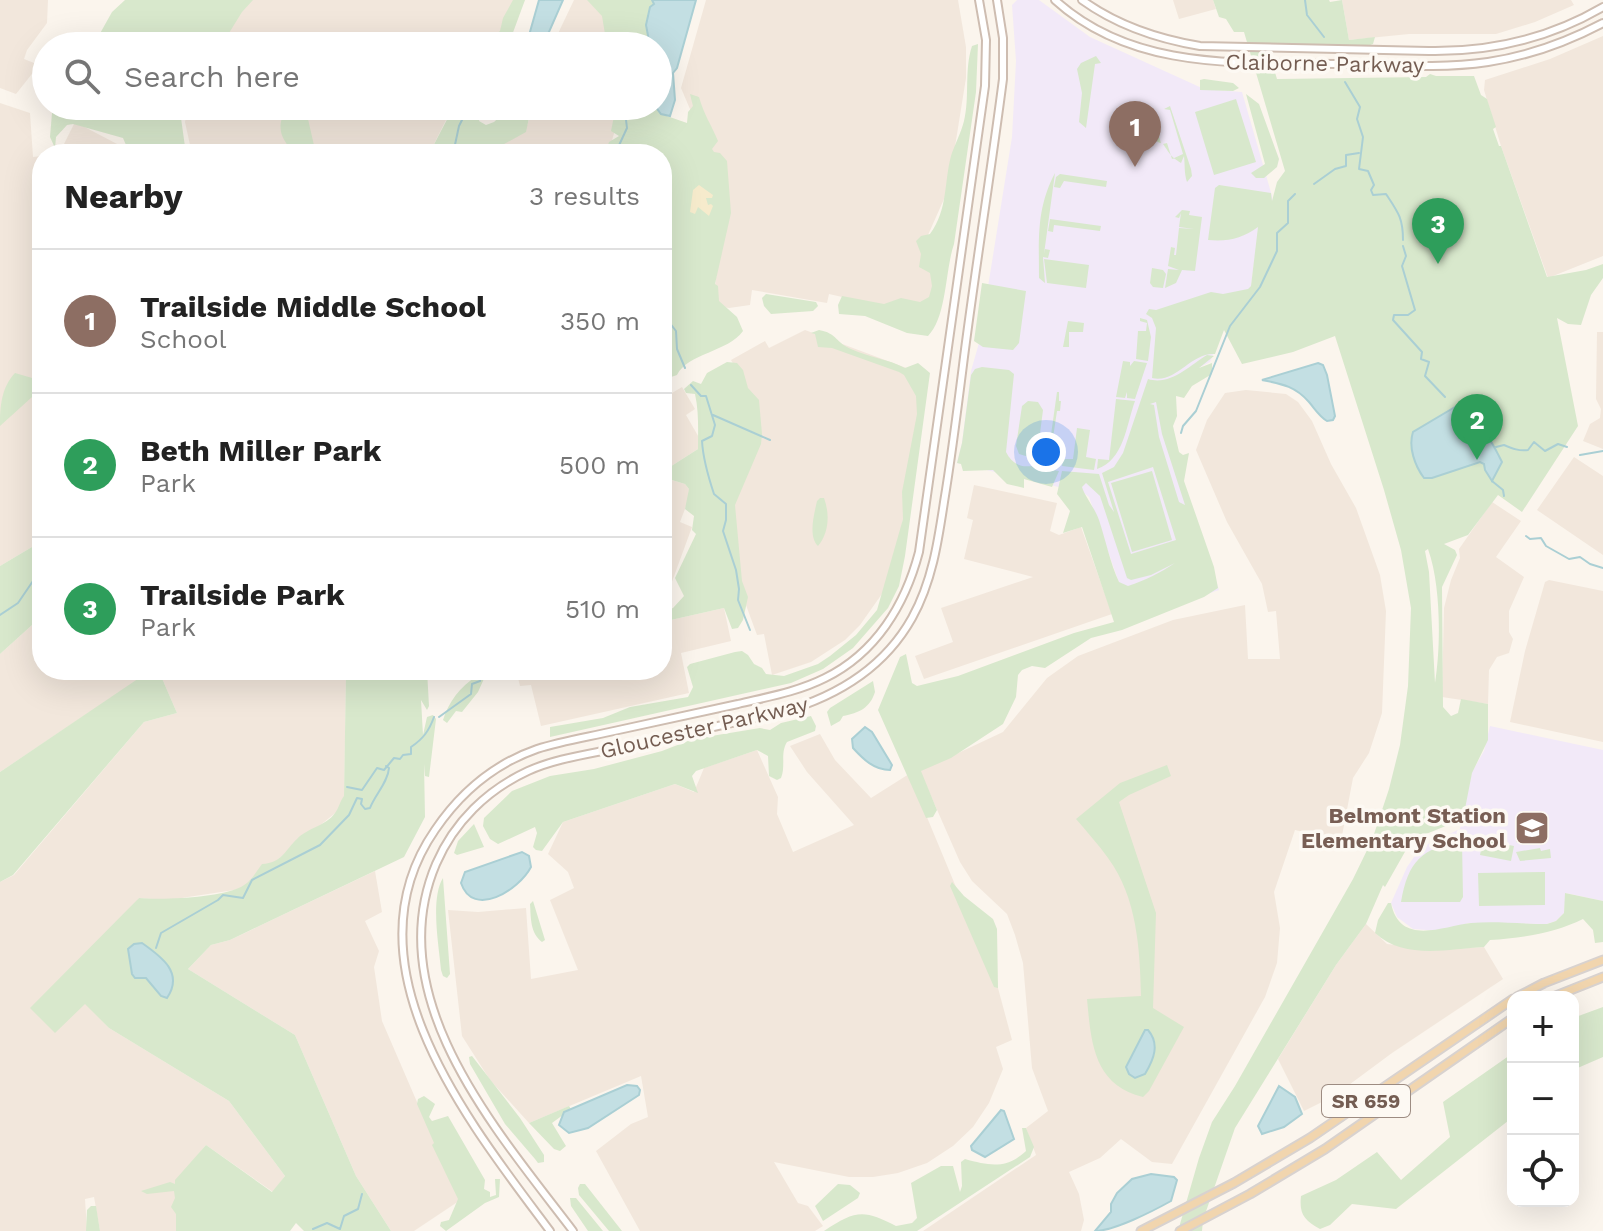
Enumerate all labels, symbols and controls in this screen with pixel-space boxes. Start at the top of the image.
search box [32,32,672,120]
street label: Claiborne Parkway [1226,49,1425,78]
icon: search [60,54,104,98]
text: Search here [124,59,300,94]
pin: 1 [1109,101,1161,167]
text: Nearby [64,176,183,216]
text: 3 results [529,181,640,211]
pin: 3 [1412,198,1464,264]
text: Trailside Middle School [140,289,486,324]
text: 1 [84,306,96,336]
text: 350 m [560,306,640,336]
text: School [140,324,226,354]
pin: 2 [1451,394,1503,460]
your location [1026,432,1066,472]
text: Beth Miller Park [140,433,381,468]
text: 2 [82,450,98,480]
text: 500 m [559,450,640,480]
text: Park [140,468,196,498]
text: Trailside Park [140,577,345,612]
text: 3 [82,594,98,624]
text: 510 m [565,594,640,624]
text: Park [140,612,196,642]
street label: Gloucester Parkway [598,691,811,764]
place label: Belmont Station Elementary School [1301,803,1507,853]
school or university icon: Belmont Station Elementary School [1513,809,1551,847]
map controls [1507,991,1579,1207]
button: + [1507,991,1579,1063]
button: − [1507,1063,1579,1135]
road number: SR 659 [1322,1085,1410,1117]
button: locate [1507,1135,1579,1207]

